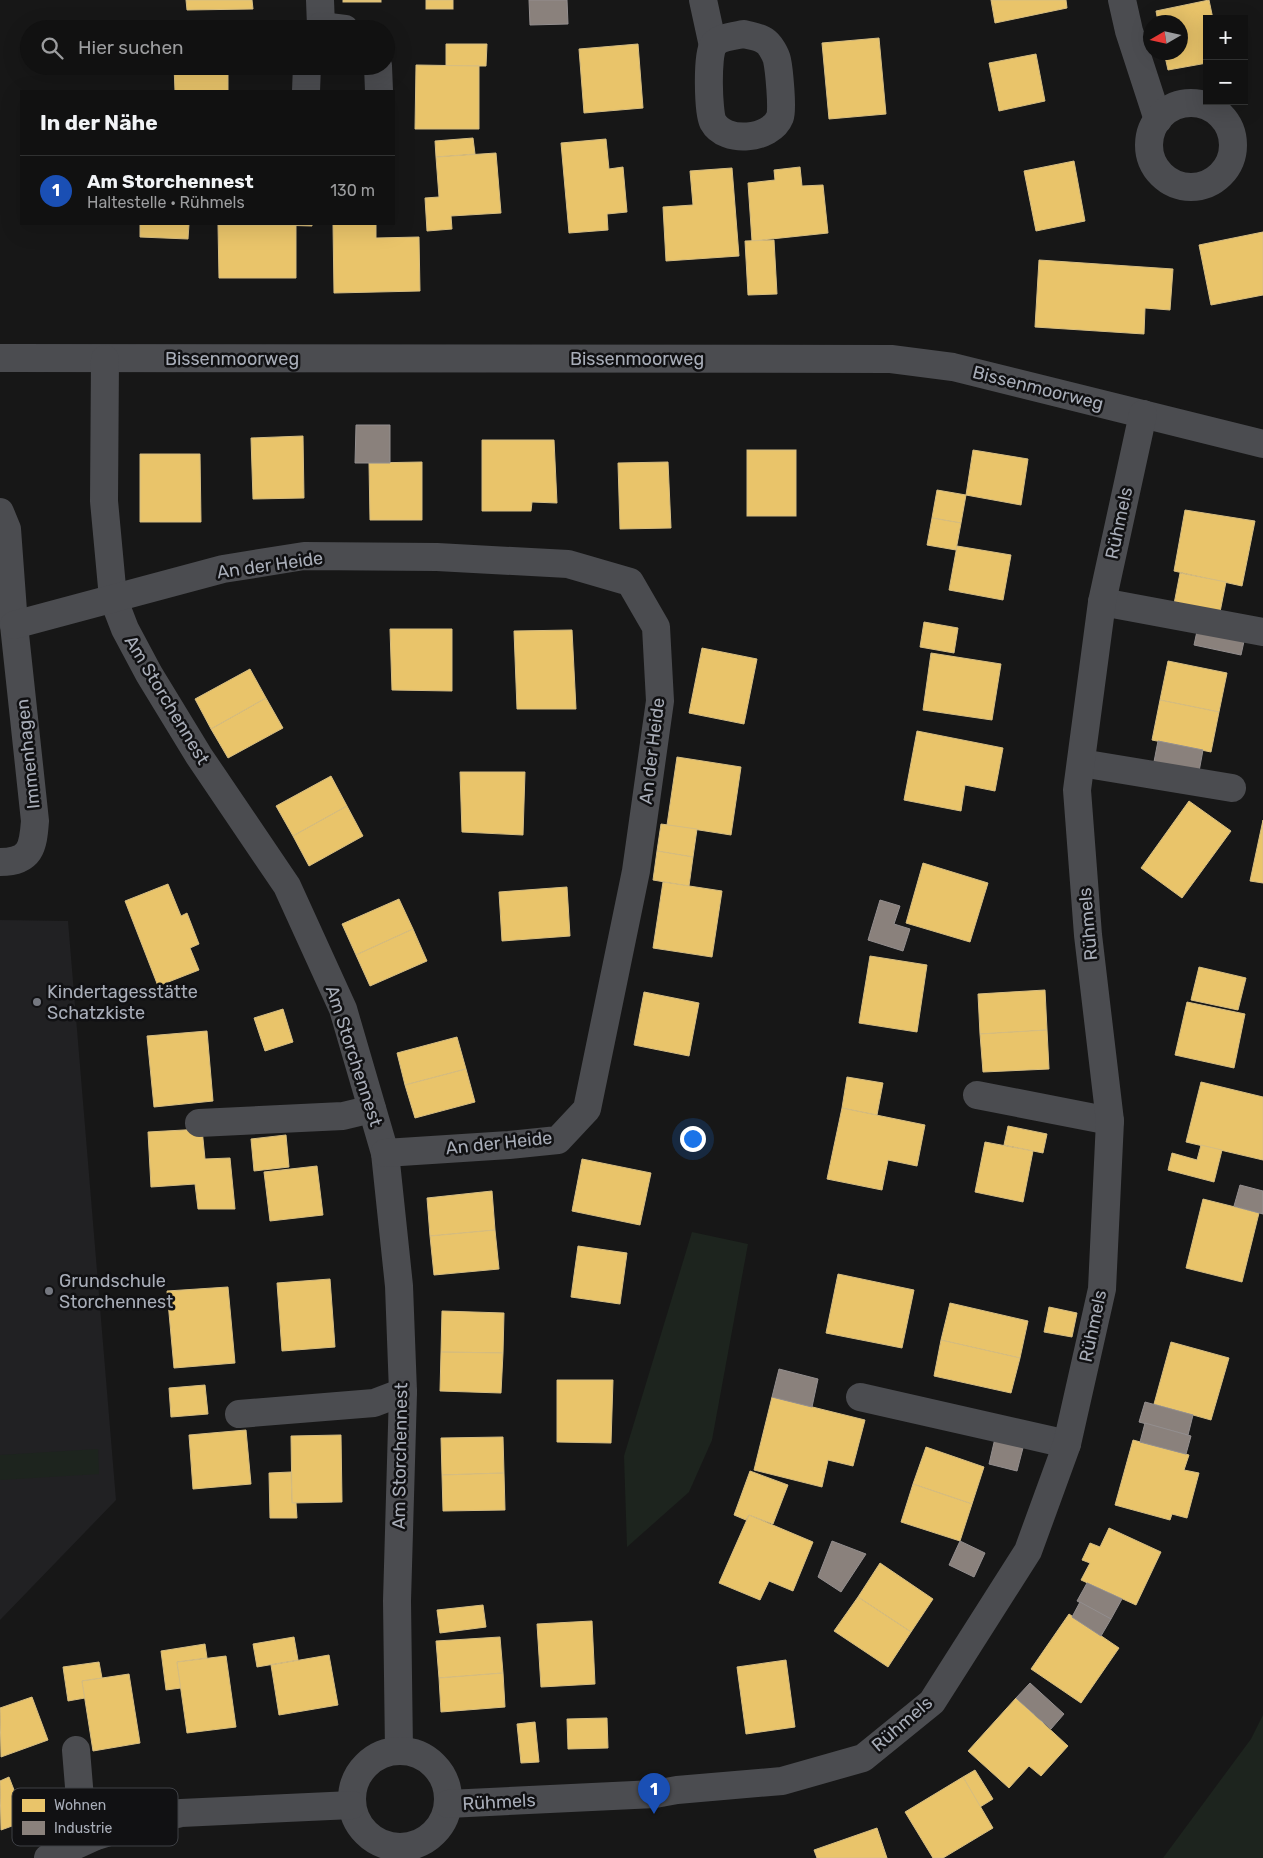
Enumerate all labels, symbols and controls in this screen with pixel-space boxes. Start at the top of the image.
north arrow [1143,15,1188,60]
map controls [1203,15,1248,105]
button: + [1203,15,1248,60]
search box [20,20,395,75]
icon: search [38,34,66,62]
text: Hier suchen [78,36,184,59]
button: − [1203,60,1248,105]
text: In der Nähe [40,110,158,135]
text: Am Storchennest [87,170,254,193]
text: 1 [52,181,60,200]
text: 130 m [330,181,375,200]
text: Haltestelle · Rühmels [87,193,245,212]
street label: Bissenmoorweg [165,348,299,370]
street label: Bissenmoorweg [570,348,704,370]
street label: Bissenmoorweg [970,361,1106,415]
street label: Rühmels [1101,485,1137,561]
street label: An der Heide [215,547,325,583]
street label: Am Storchennest [120,631,214,769]
street label: An der Heide [635,697,669,805]
street label: Immenhagen [11,698,45,810]
street label: Rühmels [1074,887,1102,961]
place label: Kindertagesstätte Schatzkiste [47,981,198,1024]
street label: Am Storchennest [321,983,387,1129]
marker: Kindertagesstätte Schatzkiste [31,996,43,1008]
street label: An der Heide [445,1126,553,1160]
your location [680,1126,706,1152]
place label: Grundschule Storchennest [59,1270,173,1313]
marker: Grundschule Storchennest [43,1285,55,1297]
street label: Rühmels [1075,1288,1111,1364]
street label: Am Storchennest [388,1382,412,1530]
street label: Rühmels [867,1692,937,1756]
pin: 1 [638,1773,670,1814]
legend [12,1788,178,1846]
street label: Rühmels [462,1789,536,1815]
text: Wohnen [54,1797,106,1814]
text: Industrie [54,1820,112,1837]

